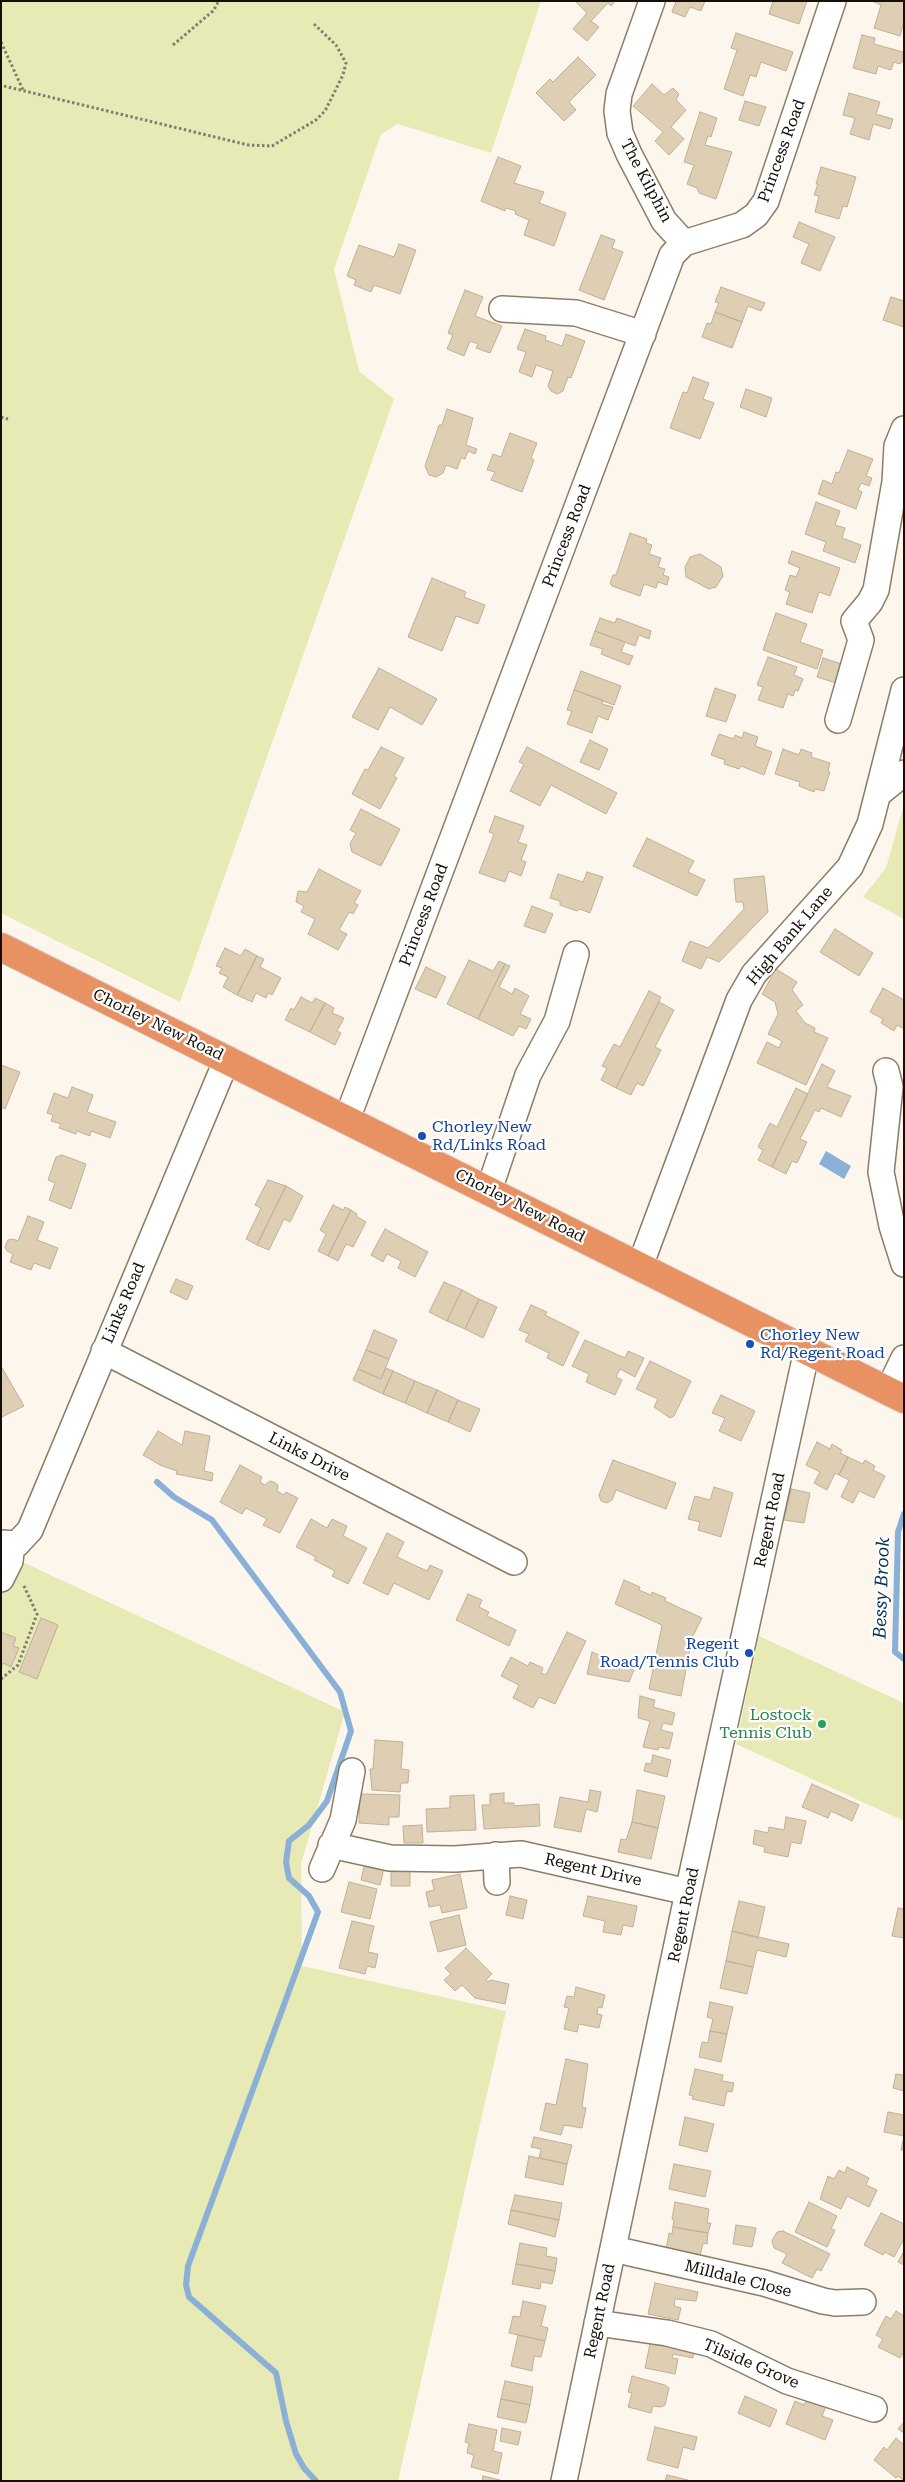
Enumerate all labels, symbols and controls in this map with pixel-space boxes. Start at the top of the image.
street label: Princess Road [754,97,810,205]
street label: The Kilphin [616,136,676,226]
street label: Princess Road [539,482,595,590]
street label: Princess Road [396,861,452,969]
street label: High Bank Lane [743,883,837,989]
street label: Chorley New Road [89,985,227,1065]
place label: Chorley New Rd/Links Road [432,1117,546,1155]
marker: Chorley New Rd/Links Road [416,1130,428,1142]
street label: Chorley New Road [452,1165,588,1247]
street label: Links Road [98,1260,150,1346]
place label: Chorley New Rd/Regent Road [760,1325,885,1363]
marker: Chorley New Rd/Regent Road [744,1338,756,1350]
street label: Links Drive [265,1428,353,1486]
street label: Regent Road [751,1471,789,1569]
water label: Bessy Brook [869,1537,895,1639]
place label: Regent Road/Tennis Club [600,1634,739,1672]
marker: Regent Road/Tennis Club [743,1647,755,1659]
place label: Lostock Tennis Club [719,1705,812,1743]
marker: Lostock Tennis Club [816,1718,828,1730]
street label: Regent Drive [543,1849,643,1891]
street label: Regent Road [665,1866,703,1964]
street label: Milldale Close [683,2256,793,2302]
street label: Regent Road [581,2262,619,2360]
street label: Tilside Grove [700,2335,802,2393]

